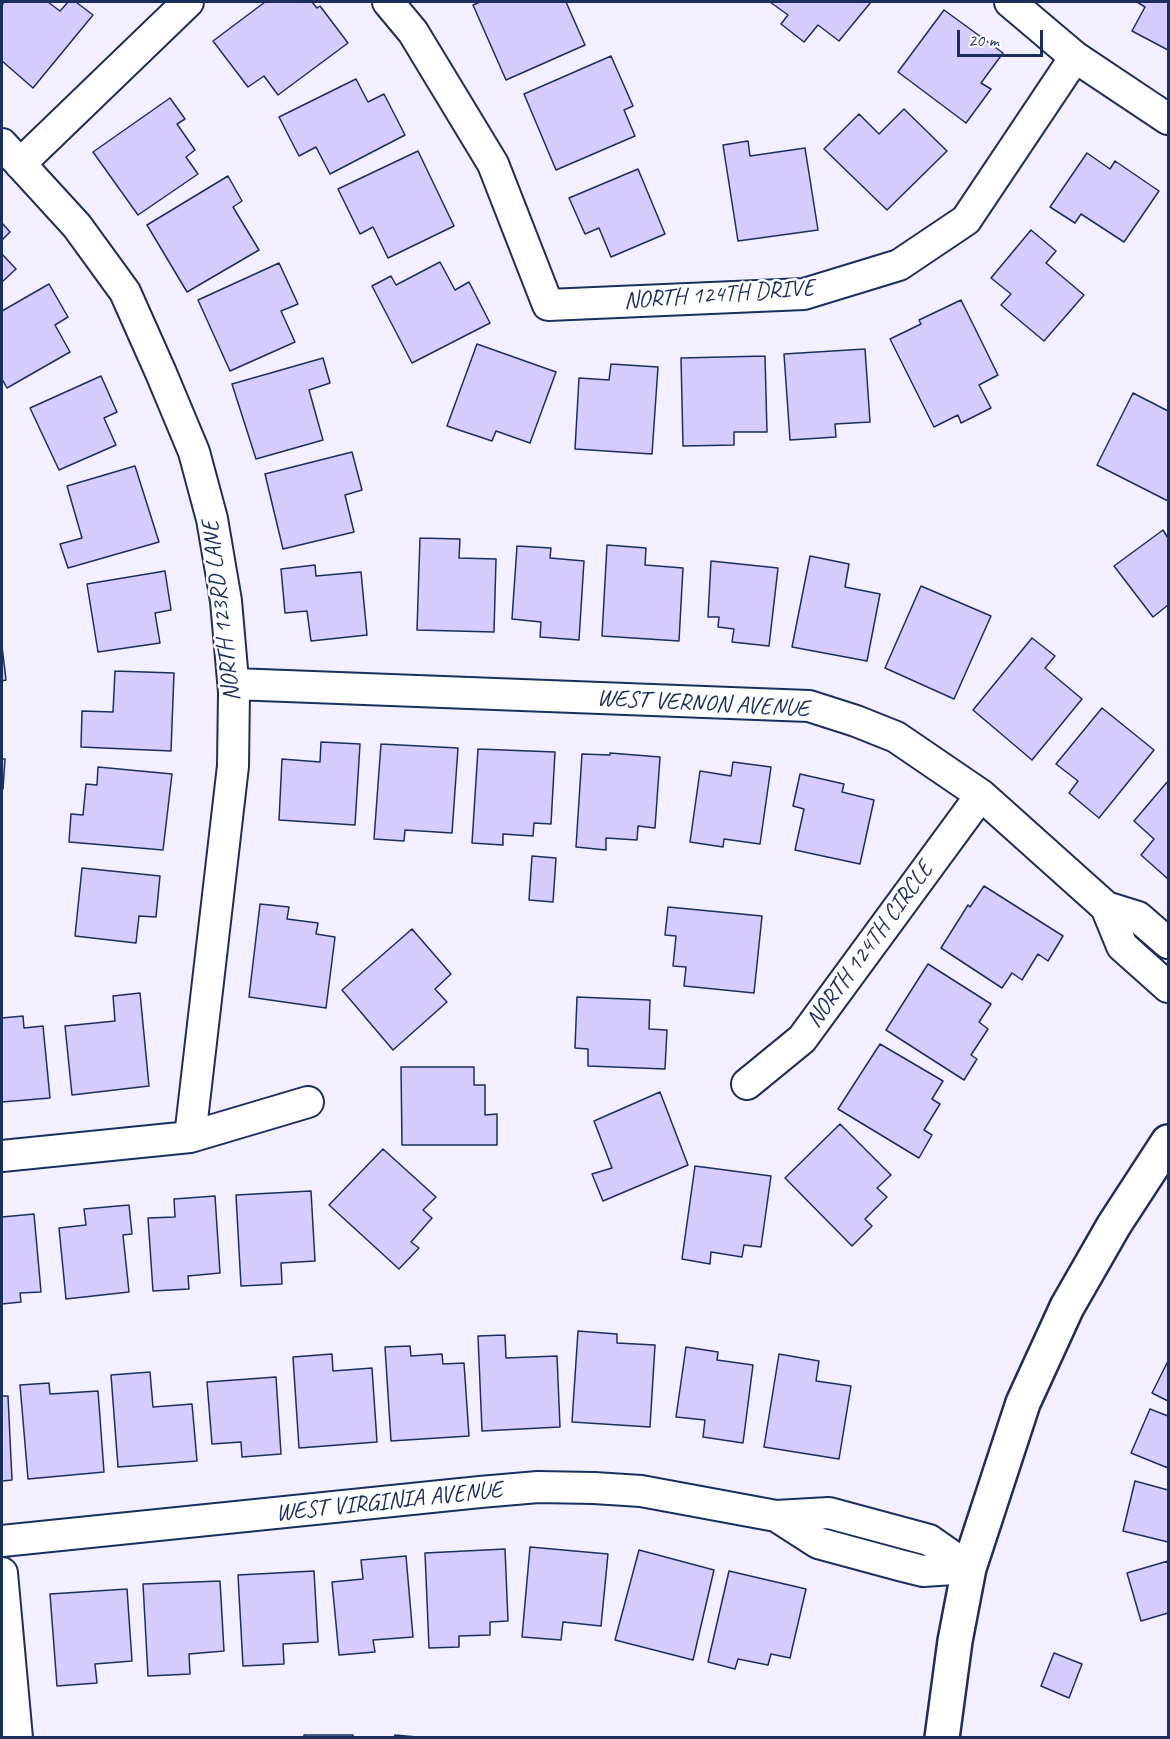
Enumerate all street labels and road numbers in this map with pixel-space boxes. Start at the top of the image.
street label: NORTH 124TH DRIVE [623,274,815,316]
street label: NORTH 123RD LANE [197,519,247,703]
street label: WEST VERNON AVENUE [596,684,810,724]
street label: NORTH 124TH CIRCLE [800,856,940,1034]
street label: WEST VIRGINIA AVENUE [274,1476,504,1528]

